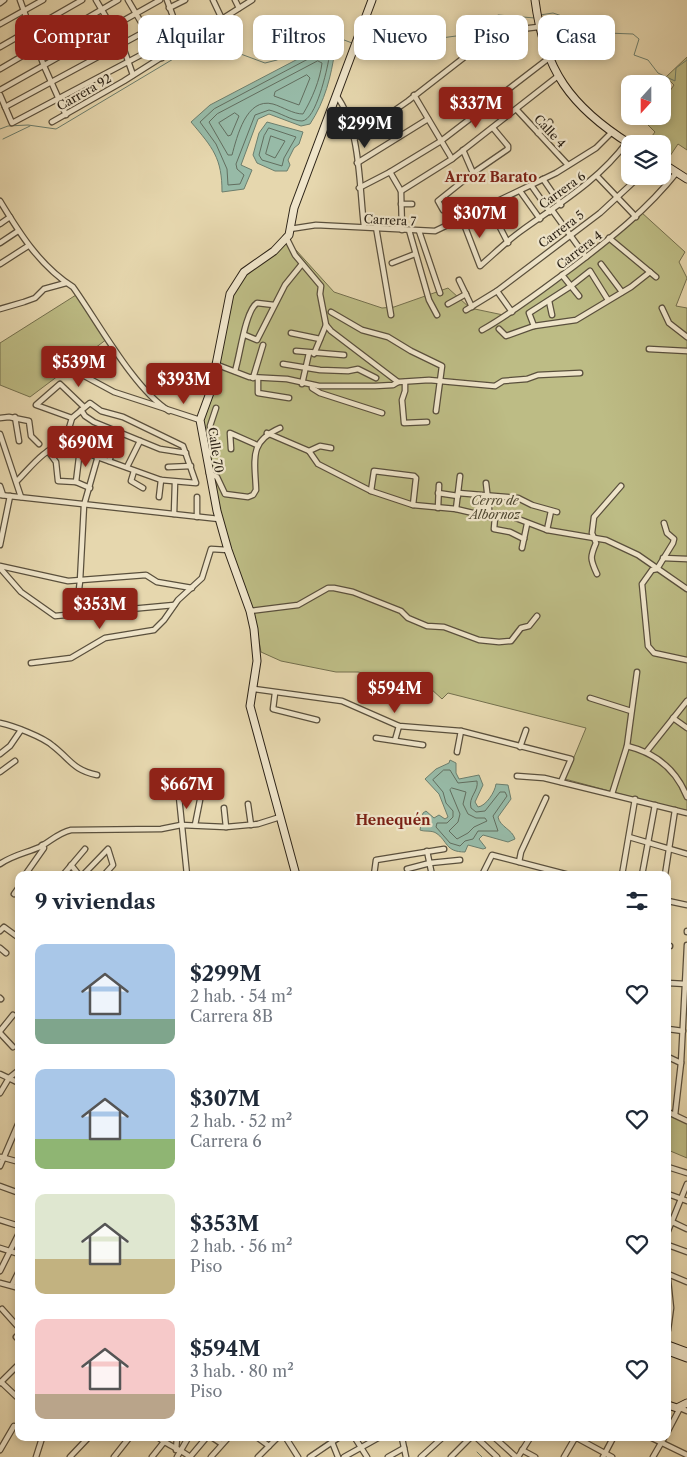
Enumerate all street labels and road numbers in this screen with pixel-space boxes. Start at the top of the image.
street label: Carrera 92 [54,70,114,114]
street label: Calle 4 [531,111,569,151]
street label: Carrera 6 [536,168,588,212]
street label: Carrera 5 [535,207,587,251]
street label: Carrera 7 [363,211,417,229]
street label: Carrera 4 [553,228,605,272]
street label: Calle 70 [205,426,227,474]

